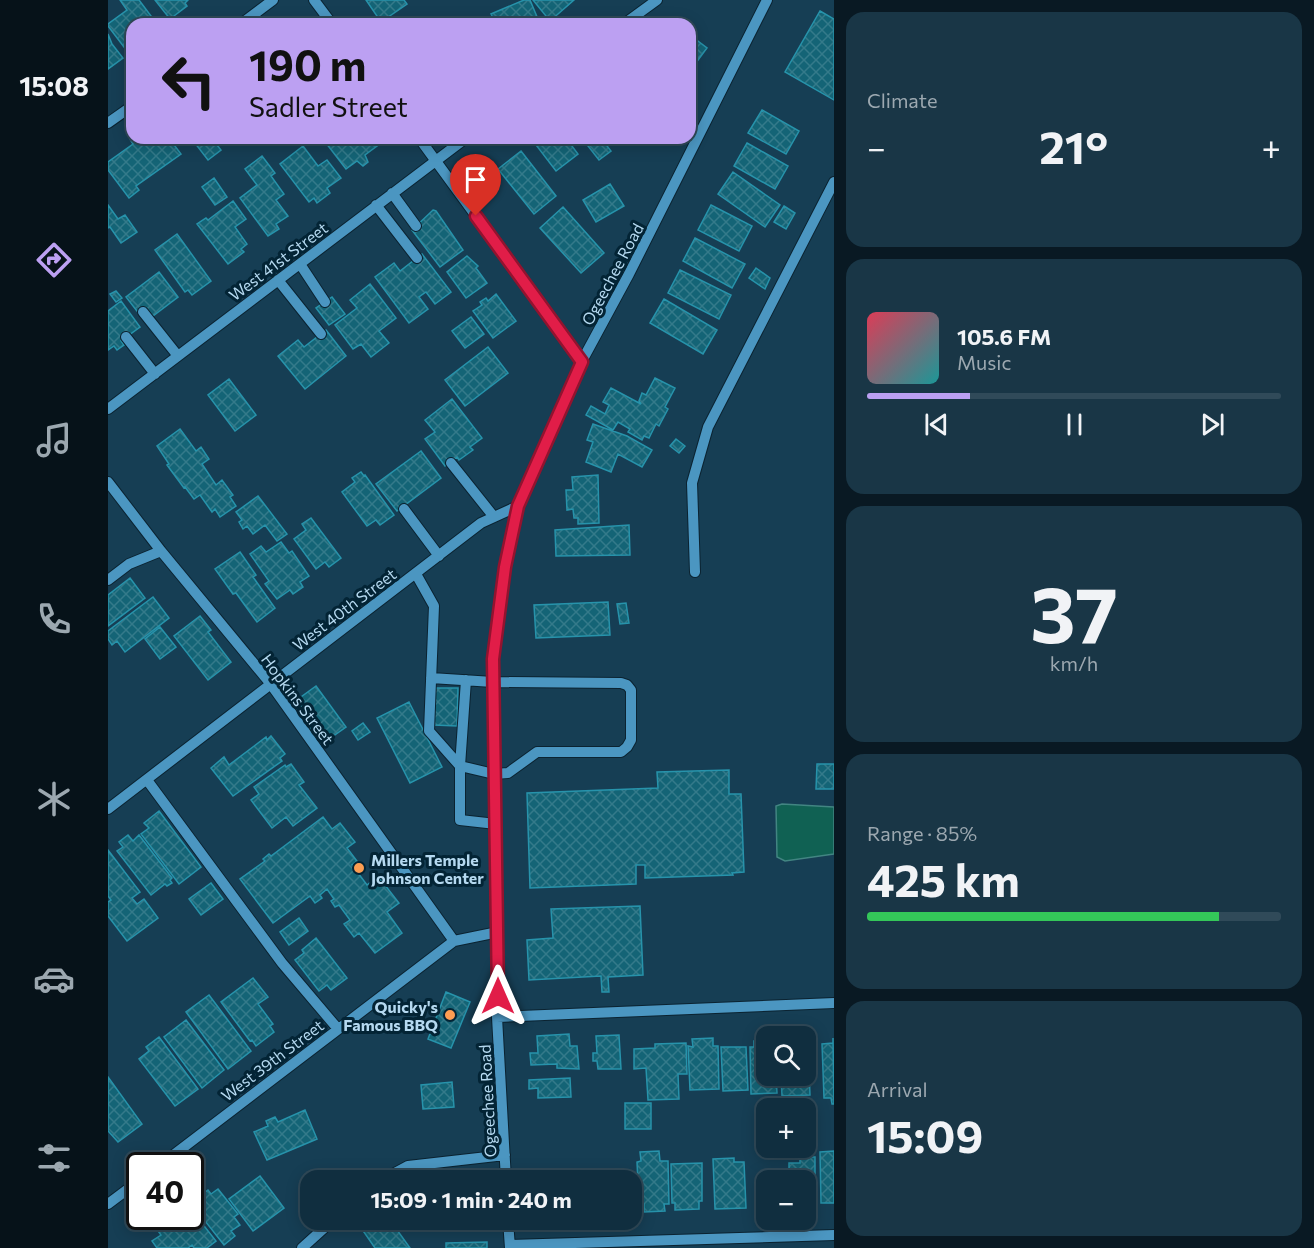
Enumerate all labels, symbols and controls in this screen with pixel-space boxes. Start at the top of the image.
text: 190 m [249,38,367,90]
icon: left [150,42,228,120]
text: 15:08 [19,69,89,102]
text: Climate [867,88,937,112]
text: Sadler Street [249,90,408,123]
text: 21° [1039,118,1108,173]
text: − [867,126,886,167]
text: + [1262,126,1281,167]
pin [450,154,501,216]
icon: arrive [459,163,492,196]
street label: West 41st Street [225,217,331,304]
street label: Ogeechee Road [577,220,647,328]
icon: directions [33,239,75,281]
text: 105.6 FM [957,323,1051,350]
text: Music [957,350,1011,374]
icon: previous [920,408,953,441]
icon: pause [1058,408,1091,441]
icon: next [1196,408,1229,441]
icon: music [33,419,75,461]
street label: West 40th Street [289,564,400,654]
text: 37 [1030,564,1118,659]
icon: phone [33,598,75,640]
street label: Hopkins Street [258,650,339,748]
text: km/h [1050,651,1098,675]
icon: climate [33,778,75,820]
text: Range · 85% [867,821,977,845]
place label: Millers Temple Johnson Center [371,850,484,887]
text: 425 km [867,851,1020,906]
marker: Millers Temple Johnson Center [352,861,366,875]
icon: car [33,958,75,1000]
position arrow [466,964,530,1028]
place label: Quicky's Famous BBQ [343,997,438,1034]
marker: Quicky's Famous BBQ [443,1008,457,1022]
street label: West 39th Street [217,1015,327,1105]
map controls [756,1026,816,1230]
button: search [756,1026,816,1086]
street label: Ogeechee Road [475,1044,499,1158]
text: Arrival [867,1077,928,1101]
button: + [756,1098,816,1158]
text: 15:09 [867,1107,983,1162]
icon: filters [33,1137,75,1179]
speed limit sign: 40 [126,1152,204,1230]
button: − [756,1170,816,1230]
text: 15:09 · 1 min · 240 m [370,1186,572,1213]

